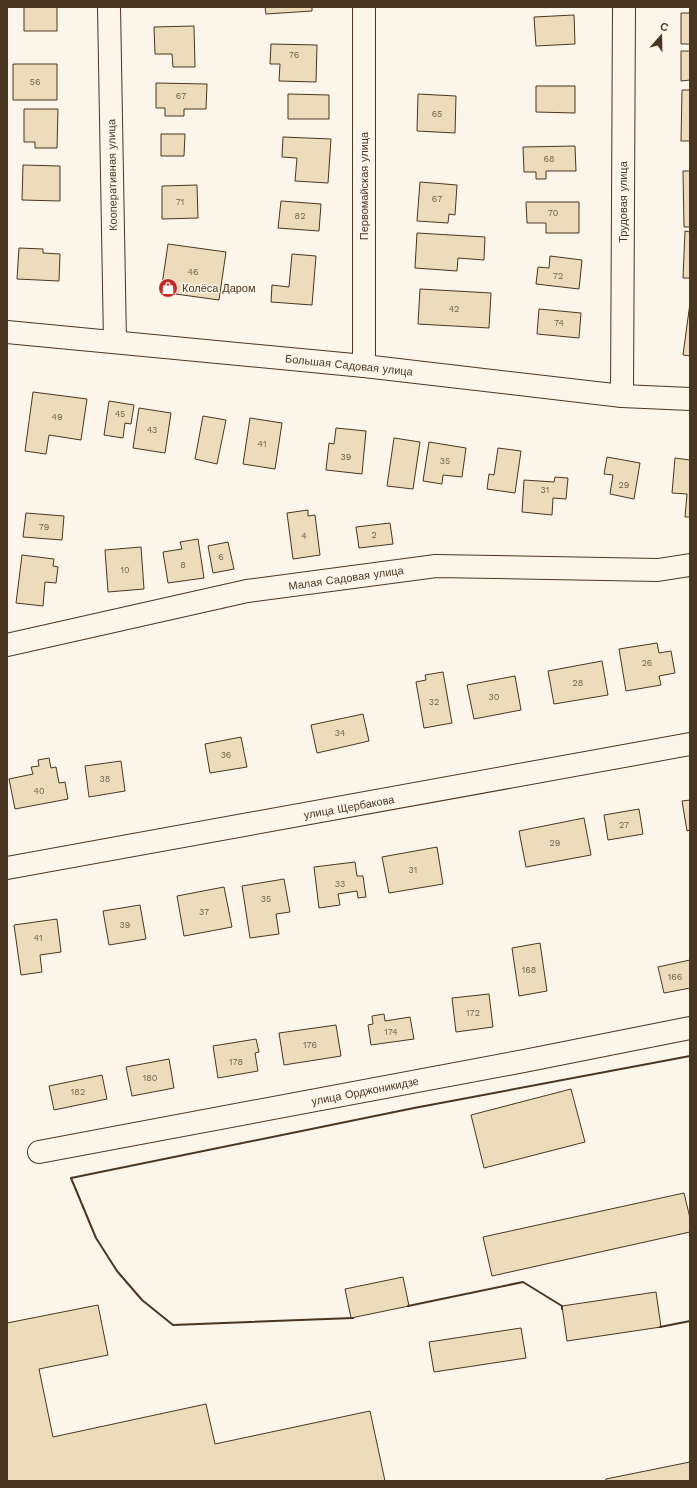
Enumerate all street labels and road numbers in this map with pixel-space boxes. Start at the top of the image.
street label: Кооперативная улица [105,118,120,231]
street label: Первомайская улица [358,131,371,240]
street label: Трудовая улица [617,160,630,243]
street label: Большая Садовая улица [284,352,414,379]
street label: Малая Садовая улица [288,564,405,593]
street label: улица Щербакова [303,793,396,822]
street label: улица Орджоникидзе [310,1075,420,1108]

